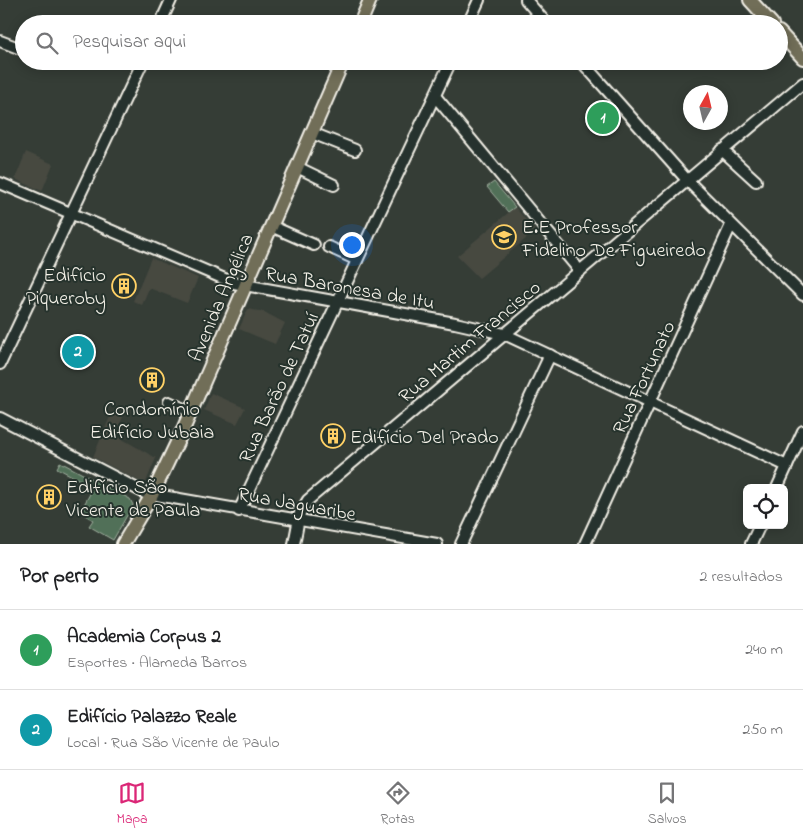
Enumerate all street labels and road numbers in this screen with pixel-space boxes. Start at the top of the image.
street label: Avenida Angélica [182,229,263,367]
street label: Rua Baronesa de Itu [262,260,437,319]
street label: Rua Martim Francisco [393,274,548,411]
street label: Rua Barão de Tatuí [233,308,328,468]
street label: Rua Fortunato [606,317,684,439]
street label: Rua Jaguaribe [235,481,358,531]

